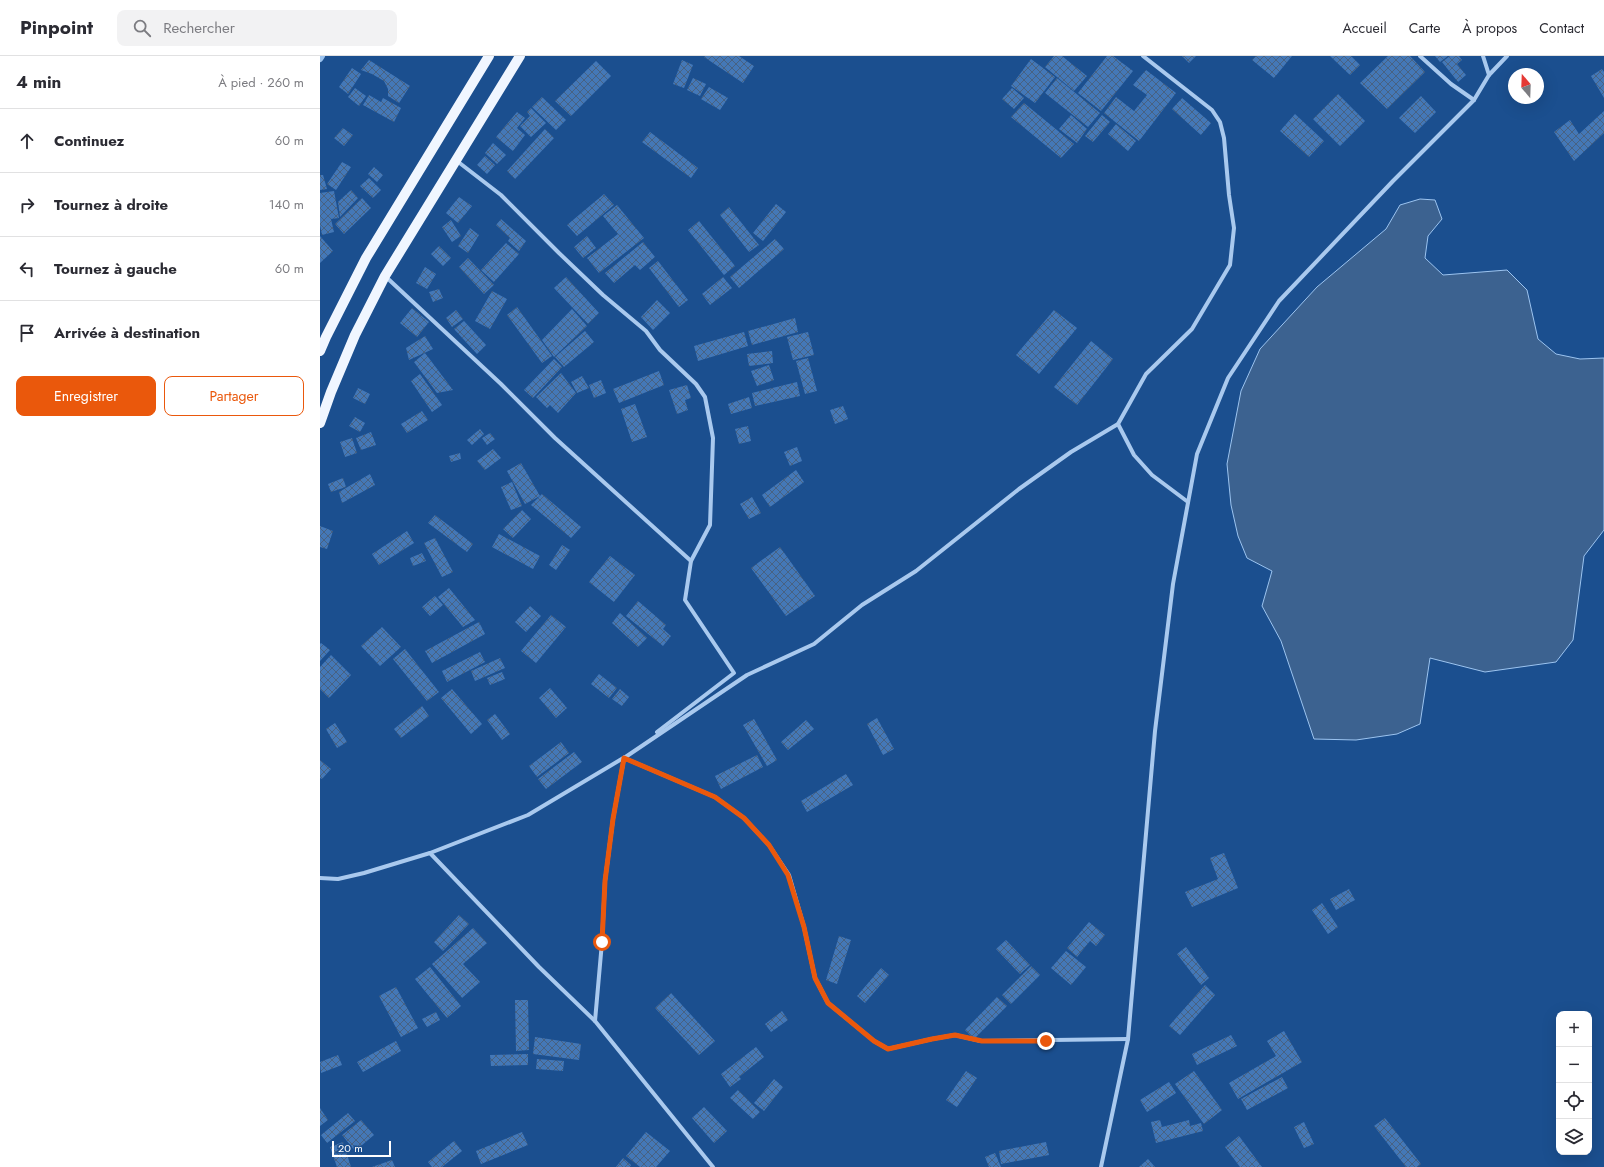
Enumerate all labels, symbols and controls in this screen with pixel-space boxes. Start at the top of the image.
search box [117,10,397,46]
text: Pinpoint [20,14,93,41]
icon: search [131,17,153,39]
text: Rechercher [163,17,235,39]
text: Accueil [1343,18,1387,38]
text: Carte [1409,18,1440,38]
text: À propos [1462,18,1517,38]
text: Contact [1539,18,1584,38]
north arrow [1508,68,1544,104]
text: 4 min [16,70,61,94]
text: À pied · 260 m [218,73,304,92]
icon: ahead [16,130,38,152]
text: Continuez [54,130,124,152]
text: 60 m [275,131,304,150]
icon: right [16,194,38,216]
text: Tournez à droite [54,194,168,216]
text: 140 m [269,195,304,214]
icon: left [16,258,38,280]
text: Tournez à gauche [54,258,177,280]
text: 60 m [275,259,304,278]
icon: arrive [16,322,38,344]
text: Arrivée à destination [54,322,200,344]
button: Enregistrer [16,376,156,416]
button: Partager [164,376,304,416]
route start [593,933,611,951]
map controls [1556,1011,1592,1155]
button: + [1556,1011,1592,1047]
route end [1037,1032,1055,1050]
button: − [1556,1047,1592,1083]
button: locate [1556,1083,1592,1119]
button: layers [1556,1119,1592,1155]
scale bar [332,1139,391,1158]
text: 20 m [338,1140,363,1156]

